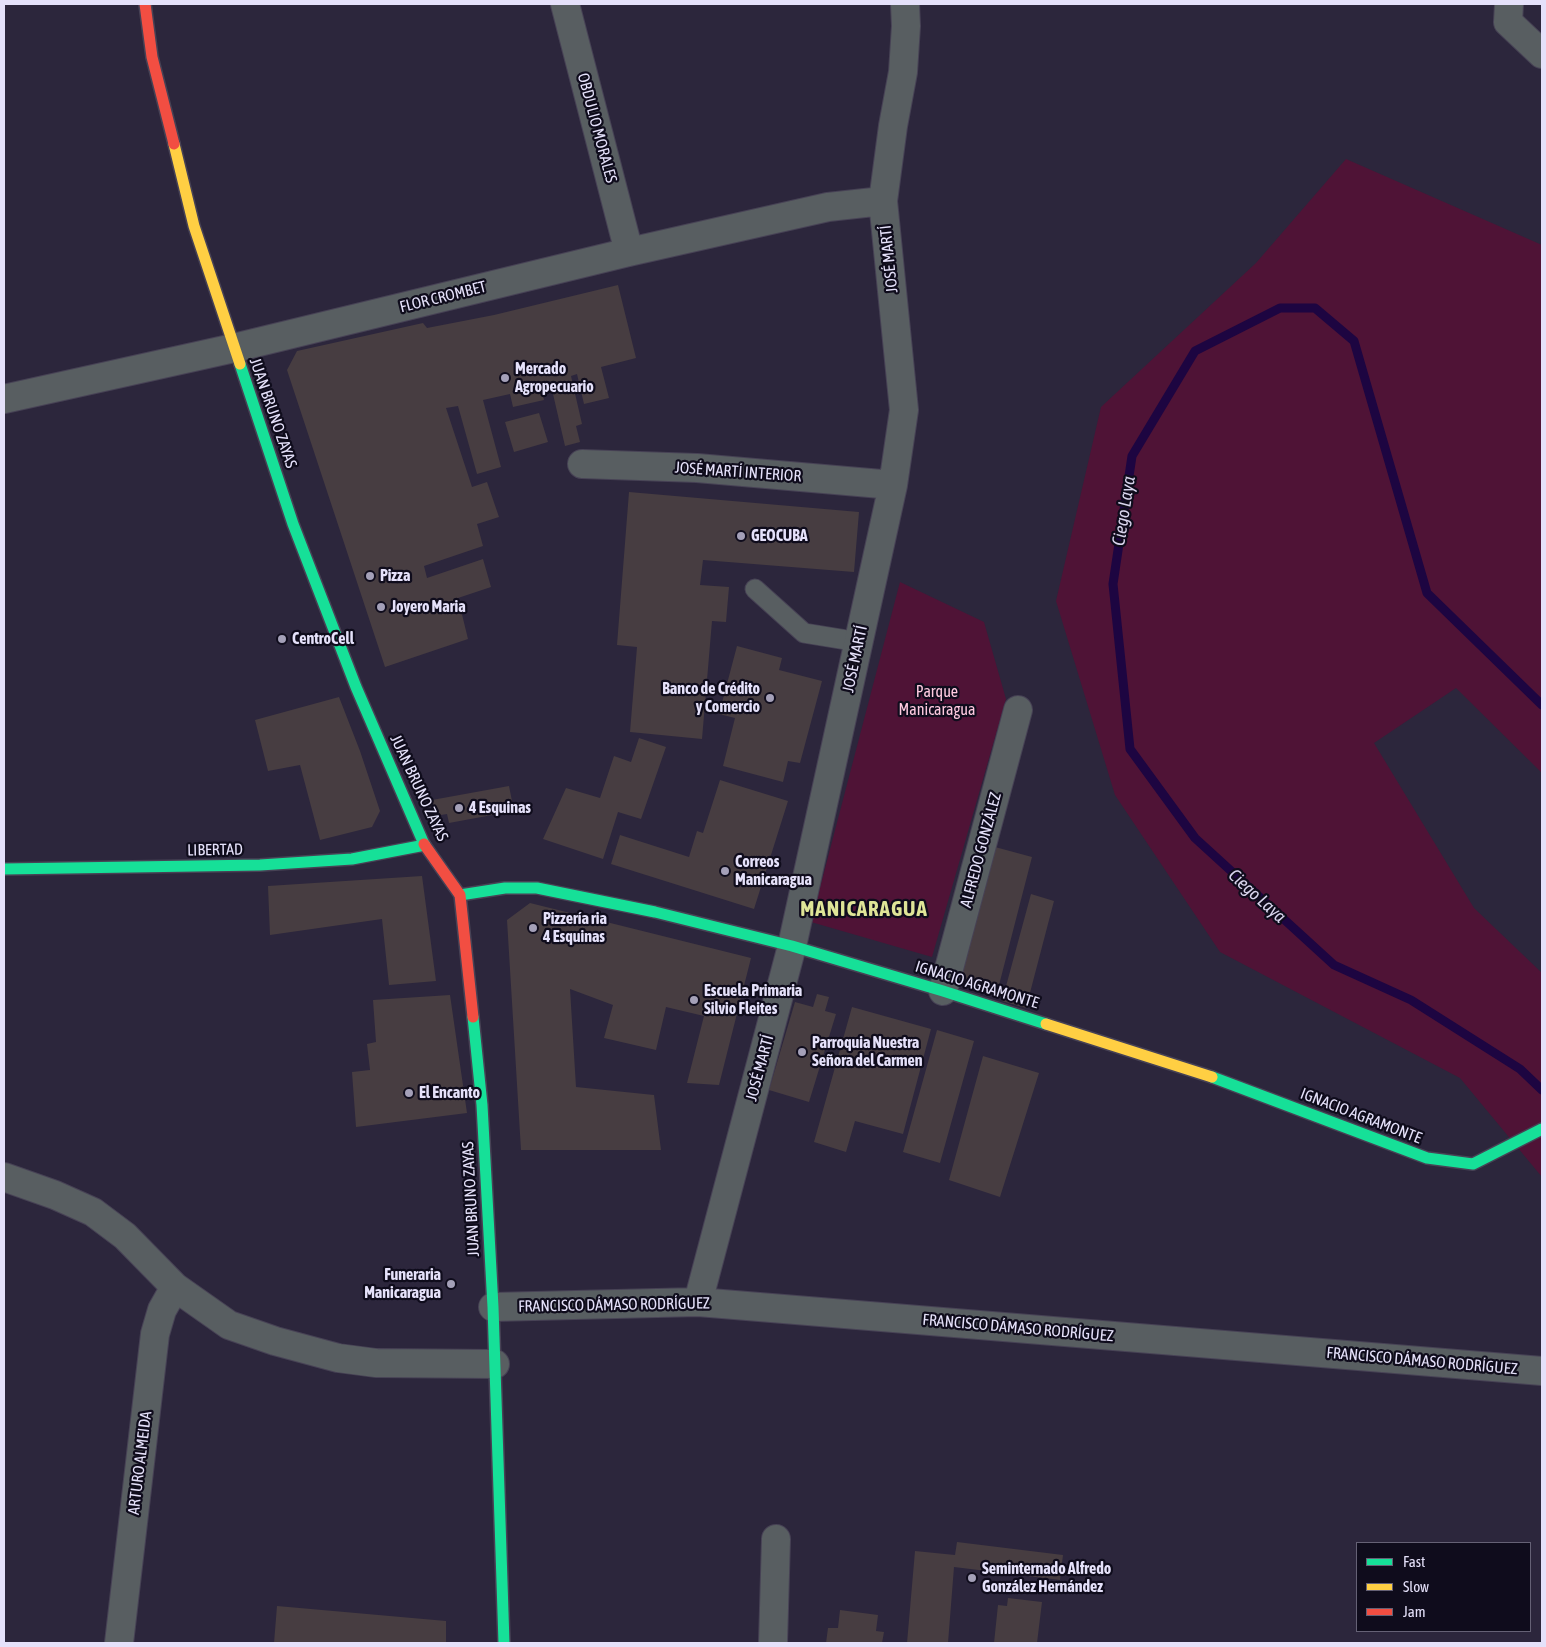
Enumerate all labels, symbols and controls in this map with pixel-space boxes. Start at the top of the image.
street label: OBDULIO MORALES [573,71,621,185]
street label: JOSÉ MARTÍ [876,224,902,294]
street label: FLOR CROMBET [398,277,488,317]
street label: JUAN BRUNO ZAYAS [245,355,301,471]
place label: Mercado Agropecuario [515,359,594,397]
marker: Mercado Agropecuario [499,372,511,384]
street label: JOSÉ MARTÍ INTERIOR [674,458,802,486]
water label: Ciego Laya [1108,475,1140,547]
place label: GEOCUBA [751,526,808,546]
marker: GEOCUBA [735,530,747,542]
place label: Pizza [380,566,410,586]
marker: Pizza [364,570,376,582]
place label: Joyero Maria [391,597,466,617]
marker: Joyero Maria [375,601,387,613]
street label: JOSÉ MARTÍ [839,624,871,694]
place label: CentroCell [292,629,354,649]
marker: CentroCell [276,633,288,645]
place label: Banco de Crédito y Comercio [662,679,760,717]
park label: Parque Manicaragua [899,682,975,720]
marker: Banco de Crédito y Comercio [764,692,776,704]
street label: JUAN BRUNO ZAYAS [386,732,452,844]
street label: ALFREDO GONZÁLEZ [956,790,1006,910]
place label: 4 Esquinas [469,798,531,818]
marker: 4 Esquinas [453,802,465,814]
street label: LIBERTAD [187,840,243,860]
place label: Correos Manicaragua [735,852,812,890]
marker: Correos Manicaragua [719,865,731,877]
water label: Ciego Laya [1224,865,1290,927]
district label: MANICARAGUA [799,896,929,922]
place label: Pizzería ria 4 Esquinas [543,909,607,947]
marker: Pizzería ria 4 Esquinas [527,922,539,934]
street label: IGNACIO AGRAMONTE [913,957,1041,1013]
place label: Escuela Primaria Silvio Fleites [704,981,802,1019]
marker: Escuela Primaria Silvio Fleites [688,994,700,1006]
street label: JOSÉ MARTÍ [742,1033,778,1103]
place label: Parroquia Nuestra Señora del Carmen [812,1033,922,1071]
marker: Parroquia Nuestra Señora del Carmen [796,1046,808,1058]
place label: El Encanto [419,1083,480,1103]
street label: IGNACIO AGRAMONTE [1298,1084,1424,1148]
marker: El Encanto [403,1087,415,1099]
street label: JUAN BRUNO ZAYAS [458,1141,484,1257]
place label: Funeraria Manicaragua [364,1265,441,1303]
marker: Funeraria Manicaragua [445,1278,457,1290]
street label: FRANCISCO DÁMASO RODRÍGUEZ [518,1294,710,1316]
street label: FRANCISCO DÁMASO RODRÍGUEZ [922,1310,1114,1346]
street label: FRANCISCO DÁMASO RODRÍGUEZ [1326,1343,1518,1379]
street label: ARTURO ALMEIDA [124,1410,156,1516]
legend [1356,1542,1531,1632]
text: Fast [1403,1553,1425,1570]
place label: Seminternado Alfredo González Hernández [982,1559,1111,1597]
marker: Seminternado Alfredo González Hernández [966,1572,978,1584]
text: Slow [1403,1578,1429,1595]
text: Jam [1403,1603,1426,1620]

